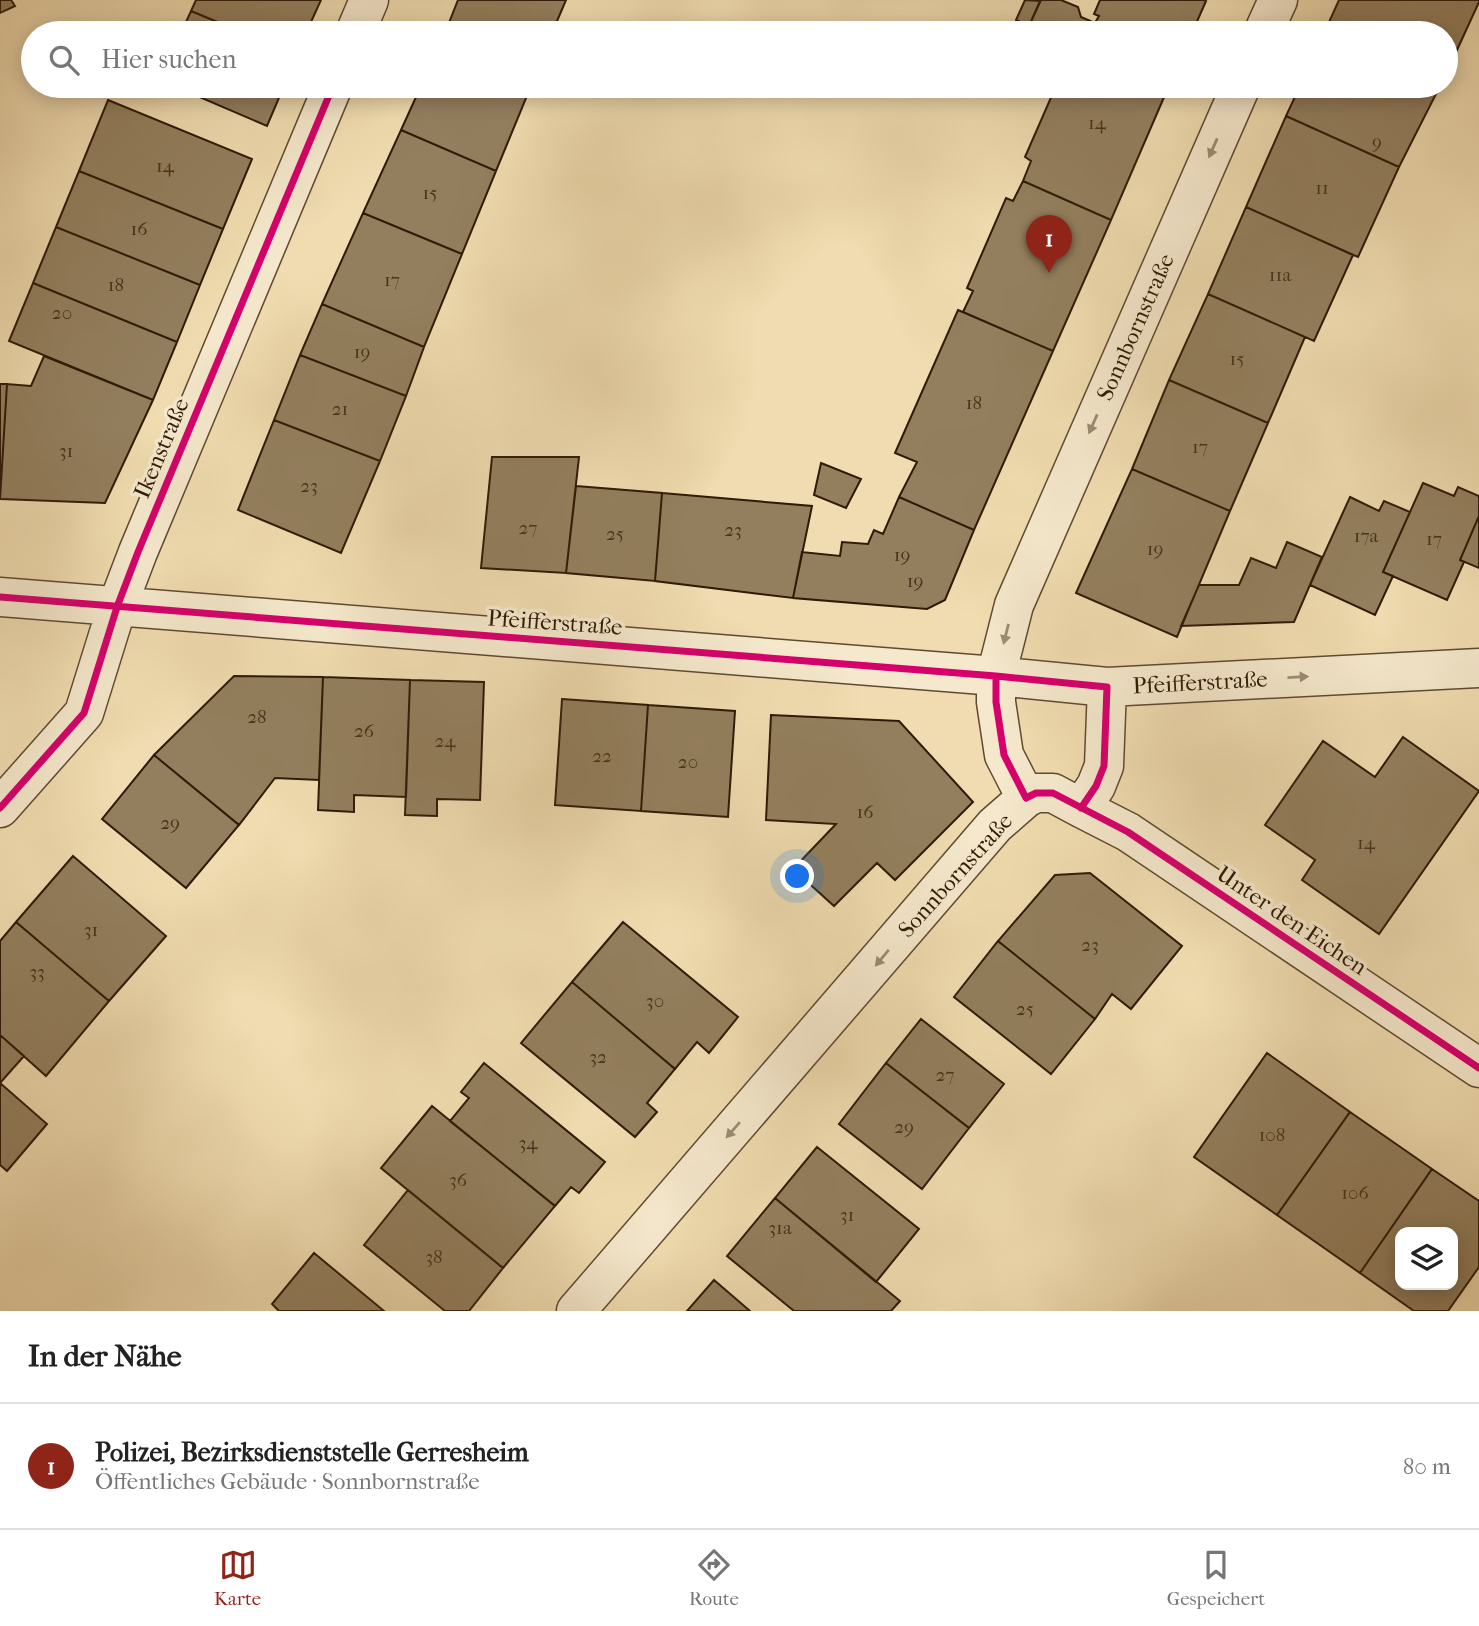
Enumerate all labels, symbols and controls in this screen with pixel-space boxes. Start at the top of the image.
search box [21,21,1458,98]
icon: search [45,41,83,79]
text: Hier suchen [101,44,237,75]
house number: 14 [1088,112,1107,134]
house number: 9 [1372,131,1382,153]
one-way arrow [1207,138,1218,159]
house number: 14 [156,155,175,177]
house number: 11 [1315,177,1329,199]
house number: 15 [423,182,437,204]
pin: 1 [1026,215,1072,273]
house number: 16 [131,218,148,240]
street label: Sonnbornstraße [1091,250,1180,405]
house number: 11a [1269,264,1291,286]
house number: 17 [384,269,400,291]
house number: 18 [108,274,124,296]
house number: 20 [52,302,72,324]
house number: 19 [354,341,370,363]
house number: 15 [1230,348,1244,370]
house number: 18 [966,392,982,414]
street label: Ikenstraße [128,394,195,502]
house number: 21 [332,398,348,420]
one-way arrow [1087,414,1099,434]
house number: 17 [1192,436,1208,458]
house number: 31 [59,440,73,462]
house number: 23 [300,475,318,497]
house number: 27 [519,517,537,539]
house number: 23 [724,519,742,541]
house number: 25 [606,523,624,545]
house number: 17a [1354,525,1379,547]
house number: 17 [1426,528,1442,550]
house number: 19 [1147,538,1163,560]
house number: 19 [894,544,910,566]
house number: 19 [907,570,923,592]
street label: Pfeifferstraße [487,604,623,641]
one-way arrow [1000,623,1011,645]
street label: Pfeifferstraße [1132,665,1268,700]
one-way arrow [1287,672,1309,683]
house number: 28 [247,706,267,728]
house number: 26 [354,720,375,742]
house number: 24 [435,730,456,752]
house number: 22 [592,745,612,767]
house number: 20 [678,751,698,773]
house number: 16 [857,801,874,823]
street label: Sonnbornstraße [893,808,1018,943]
house number: 29 [160,812,180,834]
house number: 14 [1357,832,1376,854]
your location [780,859,814,893]
street label: Unter den Eichen [1211,860,1373,981]
house number: 31 [84,919,98,941]
house number: 23 [1081,934,1099,956]
one-way arrow [875,949,890,966]
house number: 33 [29,961,45,983]
house number: 30 [646,990,664,1012]
house number: 25 [1016,998,1034,1020]
house number: 32 [589,1046,607,1068]
house number: 27 [936,1064,954,1086]
house number: 29 [894,1116,914,1138]
one-way arrow [725,1121,741,1139]
house number: 108 [1259,1124,1285,1146]
house number: 34 [518,1132,538,1154]
house number: 36 [449,1169,468,1191]
house number: 106 [1341,1182,1369,1204]
house number: 31 [840,1204,854,1226]
house number: 31a [768,1217,792,1239]
map controls [1395,1227,1458,1290]
button: layers [1395,1227,1458,1290]
house number: 38 [425,1246,443,1268]
text: In der Nähe [28,1339,182,1374]
text: Polizei, Bezirksdienststelle Gerresheim [95,1437,529,1468]
text: 1 [47,1453,55,1480]
text: 80 m [1403,1453,1451,1480]
text: Öffentliches Gebäude · Sonnbornstraße [95,1468,480,1495]
tab: Karte [214,1546,261,1610]
tab: Route [689,1546,739,1610]
tab: Gespeichert [1167,1546,1265,1610]

